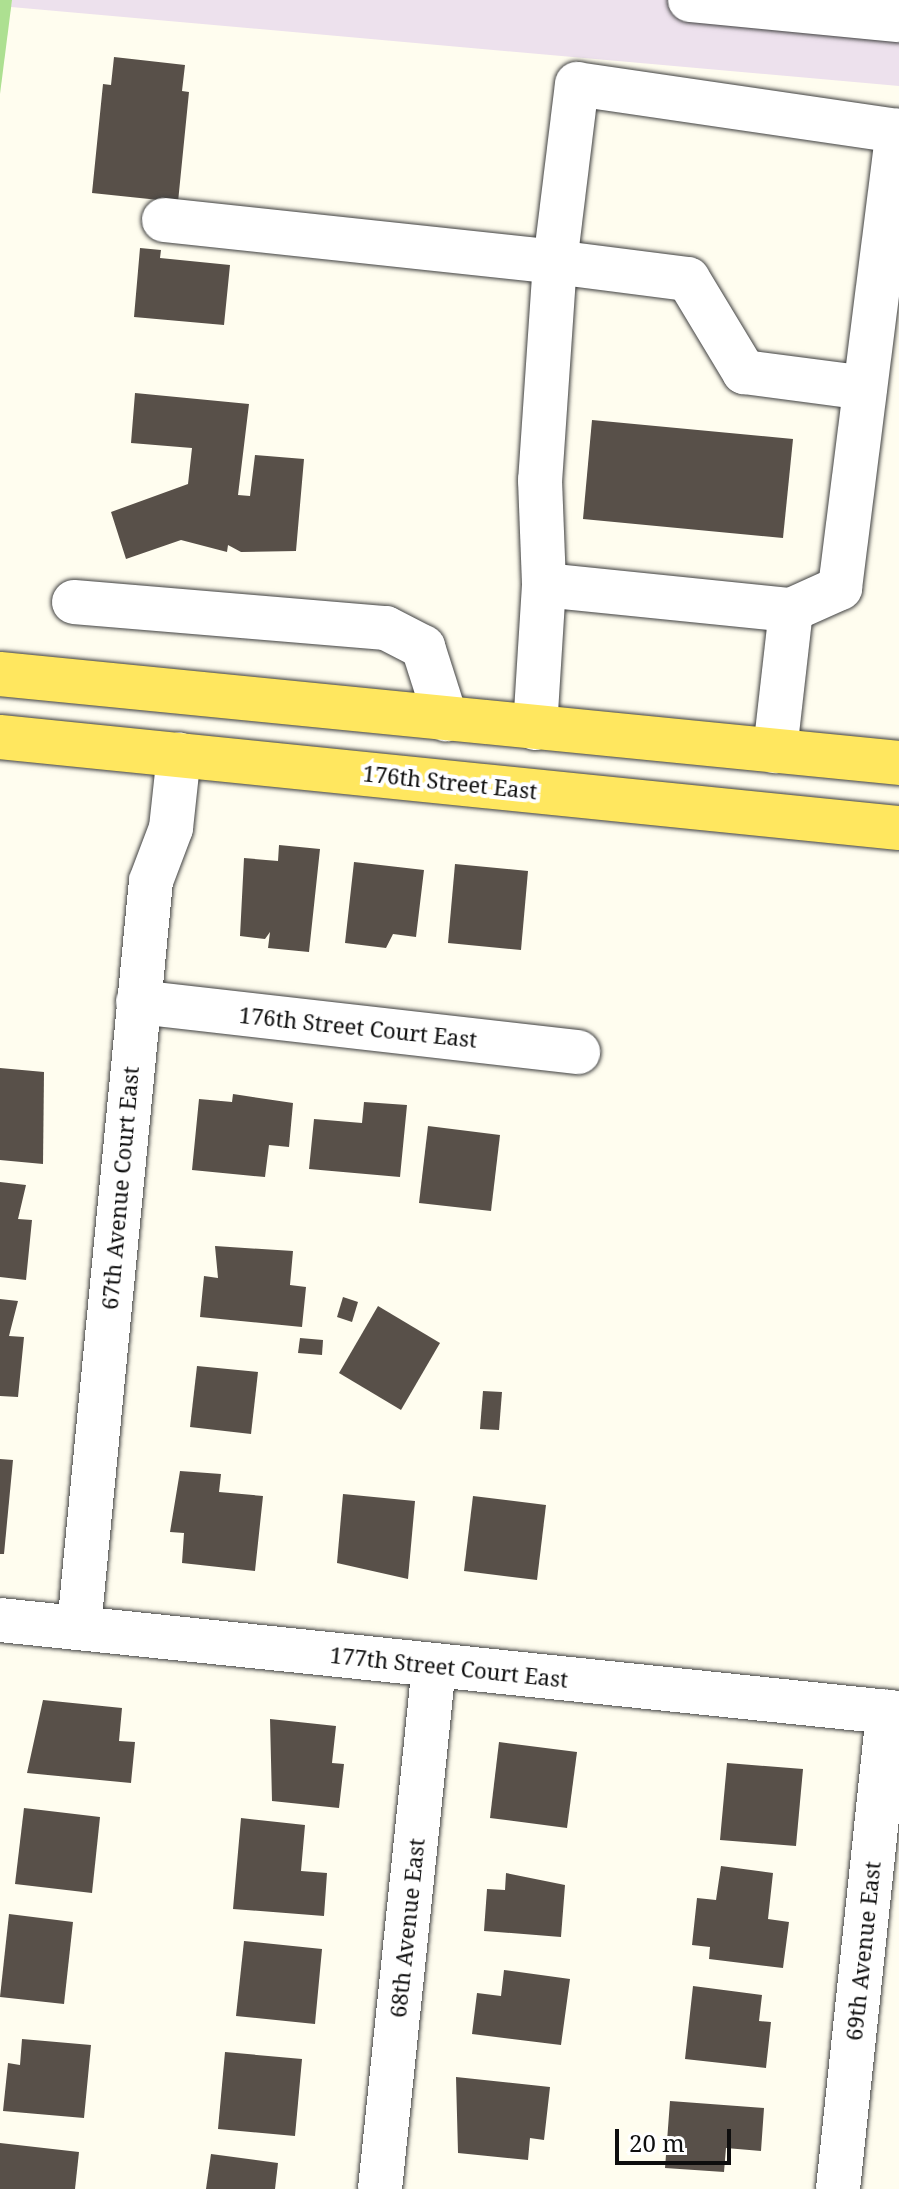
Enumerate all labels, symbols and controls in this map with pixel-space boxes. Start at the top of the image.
street label: 176th Street East [362,760,538,804]
street label: 176th Street Court East [238,1001,478,1053]
street label: 67th Avenue Court East [96,1065,144,1311]
street label: 177th Street Court East [329,1641,569,1693]
street label: 68th Avenue East [384,1837,430,2019]
street label: 69th Avenue East [840,1860,886,2042]
scale bar [619,2113,735,2163]
text: 20 m [629,2126,685,2159]

